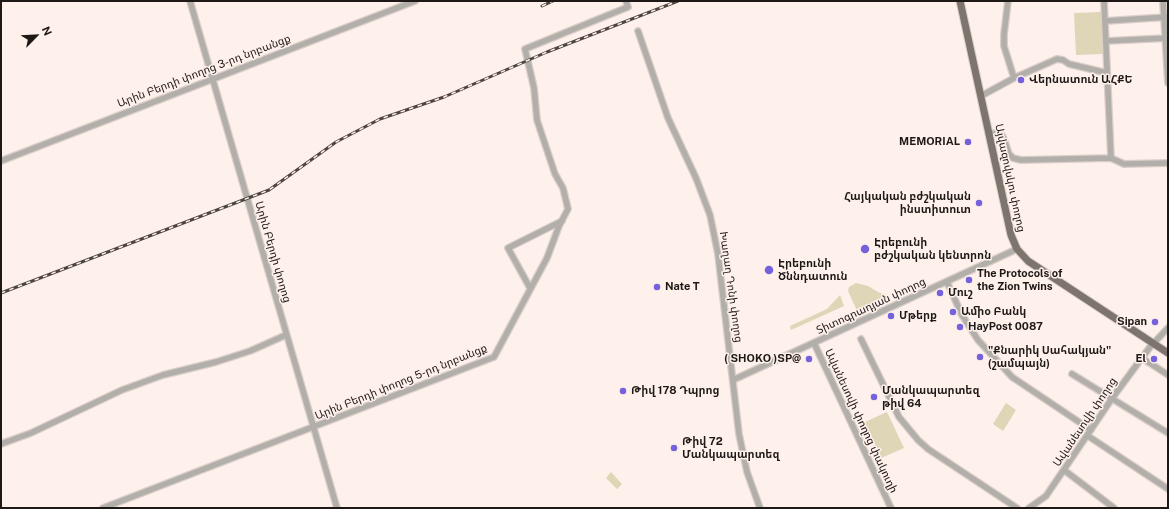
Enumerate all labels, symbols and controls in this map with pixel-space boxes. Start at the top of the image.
north arrow [16,16,56,56]
text: N [40,25,54,37]
street label: Արին Բերդի փողոց 3-րդ նրբանցք [115,32,293,110]
place label: Վերնատուն ԱՀՔԵ [1029,73,1132,87]
marker: Վերնատուն ԱՀՔԵ [1016,75,1026,85]
street label: Այվազովսկու փողոց [992,123,1028,233]
place label: MEMORIAL [899,135,960,149]
marker: MEMORIAL [963,137,973,147]
place label: Հայկական բժշկական ինստիտուտ [844,190,971,216]
marker: Հայկական բժշկական ինստիտուտ [974,198,984,208]
street label: Արին Բերդի փողոց [252,200,294,304]
street label: Խաղաղ Դոնի փողոց [717,231,745,343]
place label: Էրեբունի բժշկական կենտրոն [874,236,991,262]
marker: Էրեբունի բժշկական կենտրոն [859,243,871,255]
place label: Էրեբունի Ծննդատուն [778,257,848,283]
marker: Էրեբունի Ծննդատուն [763,264,775,276]
place label: The Protocols of the Zion Twins [977,267,1062,293]
street label: Տիտոգրադյան փողոց [814,275,928,337]
marker: The Protocols of the Zion Twins [964,275,974,285]
place label: Nate T [665,280,700,294]
marker: Nate T [652,282,662,292]
place label: Մուշ [948,286,972,300]
marker: Մուշ [935,288,945,298]
place label: Ամիօ Բանկ [961,305,1026,319]
marker: Ամիօ Բանկ [948,307,958,317]
place label: Մթերք [899,309,937,323]
marker: Մթերք [886,311,896,321]
place label: Sipan [1117,315,1147,329]
marker: Sipan [1150,317,1160,327]
place label: HayPost 0087 [968,320,1043,334]
marker: HayPost 0087 [955,322,965,332]
street label: Արին Բերդի փողոց 5-րդ նրբանցք [313,341,489,423]
place label: "Քնարիկ Սահակյան" (շամպայն) [988,344,1111,370]
street label: Ավանեսովի փողոց փակուղի [822,347,900,495]
place label: ( SHOKO )SP@ [724,352,801,366]
marker: "Քնարիկ Սահակյան" (շամպայն) [975,352,985,362]
place label: El [1135,352,1146,366]
marker: ( SHOKO )SP@ [804,354,814,364]
marker: El [1149,354,1159,364]
street label: Ավանեսովի փողոց [1050,375,1120,469]
place label: Թիվ 178 Դպրոց [631,384,720,398]
place label: Մանկապարտեզ թիվ 64 [882,384,979,410]
marker: Թիվ 178 Դպրոց [618,386,628,396]
marker: Մանկապարտեզ թիվ 64 [869,392,879,402]
place label: Թիվ 72 Մանկապարտեզ [682,435,779,461]
marker: Թիվ 72 Մանկապարտեզ [669,443,679,453]

